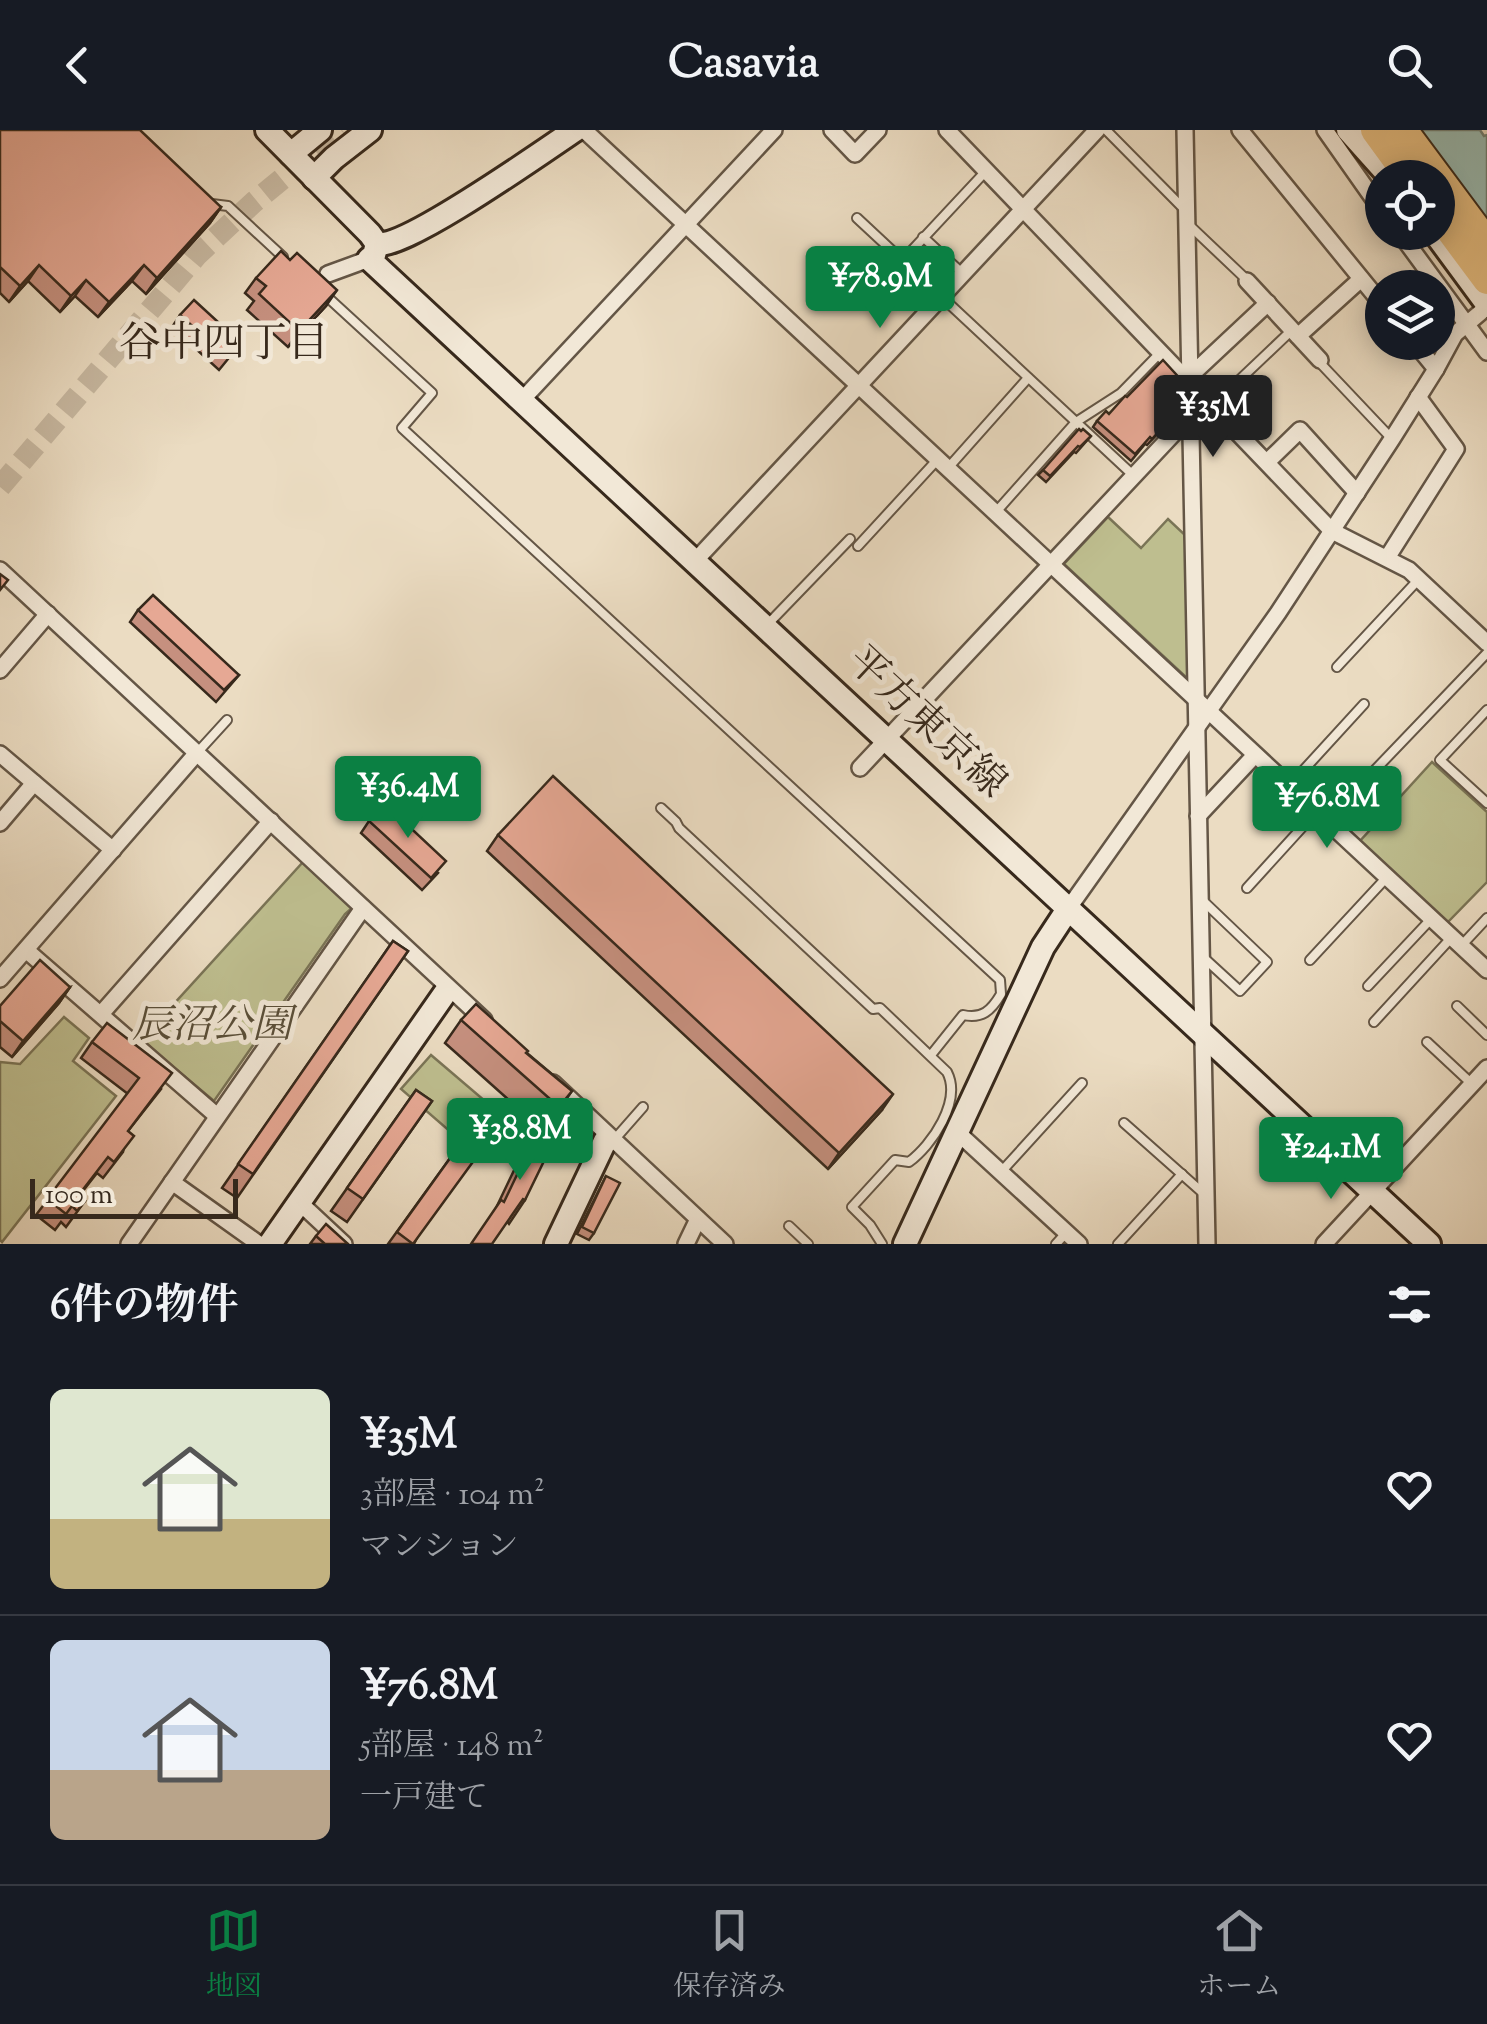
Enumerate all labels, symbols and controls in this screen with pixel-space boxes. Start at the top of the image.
text: Casavia [668,33,819,98]
icon: back [50,38,105,93]
icon: search [1382,38,1437,93]
map controls [1365,160,1455,360]
button: locate [1365,160,1455,250]
pin: ¥78.9M [799,246,961,331]
text: ¥78.9M [828,255,932,301]
button: layers [1365,270,1455,360]
district label: 谷中四丁目 [119,316,329,376]
pin: ¥35M [1154,375,1272,460]
text: ¥35M [1176,384,1250,430]
street label: 平方東京線 [832,635,1018,813]
pin: ¥36.4M [327,756,489,841]
text: ¥36.4M [357,765,459,811]
pin: ¥76.8M [1246,766,1408,851]
text: ¥76.8M [1274,775,1380,821]
park label: 辰沼公園 [132,999,298,1056]
pin: ¥38.8M [439,1098,601,1183]
text: ¥38.8M [469,1107,571,1153]
pin: ¥24.1M [1250,1117,1412,1202]
text: ¥24.1M [1281,1126,1381,1172]
scale bar [30,1174,238,1218]
text: 100 m [45,1176,113,1216]
icon: filters [1382,1277,1437,1332]
text: 6件の物件 [50,1278,239,1338]
text: ¥35M [360,1407,457,1467]
icon: home [130,1429,250,1549]
icon: heart [1382,1462,1437,1517]
text: 3部屋 · 104 m² [360,1473,545,1519]
text: マンション [360,1525,519,1571]
text: ¥76.8M [360,1658,498,1718]
icon: home [130,1680,250,1800]
icon: heart [1382,1713,1437,1768]
text: 5部屋 · 148 m² [360,1724,544,1770]
text: 一戸建て [360,1776,488,1822]
tab: 地図 [206,1903,262,2008]
tab: 保存済み [673,1903,785,2008]
tab: ホーム [1197,1903,1281,2008]

